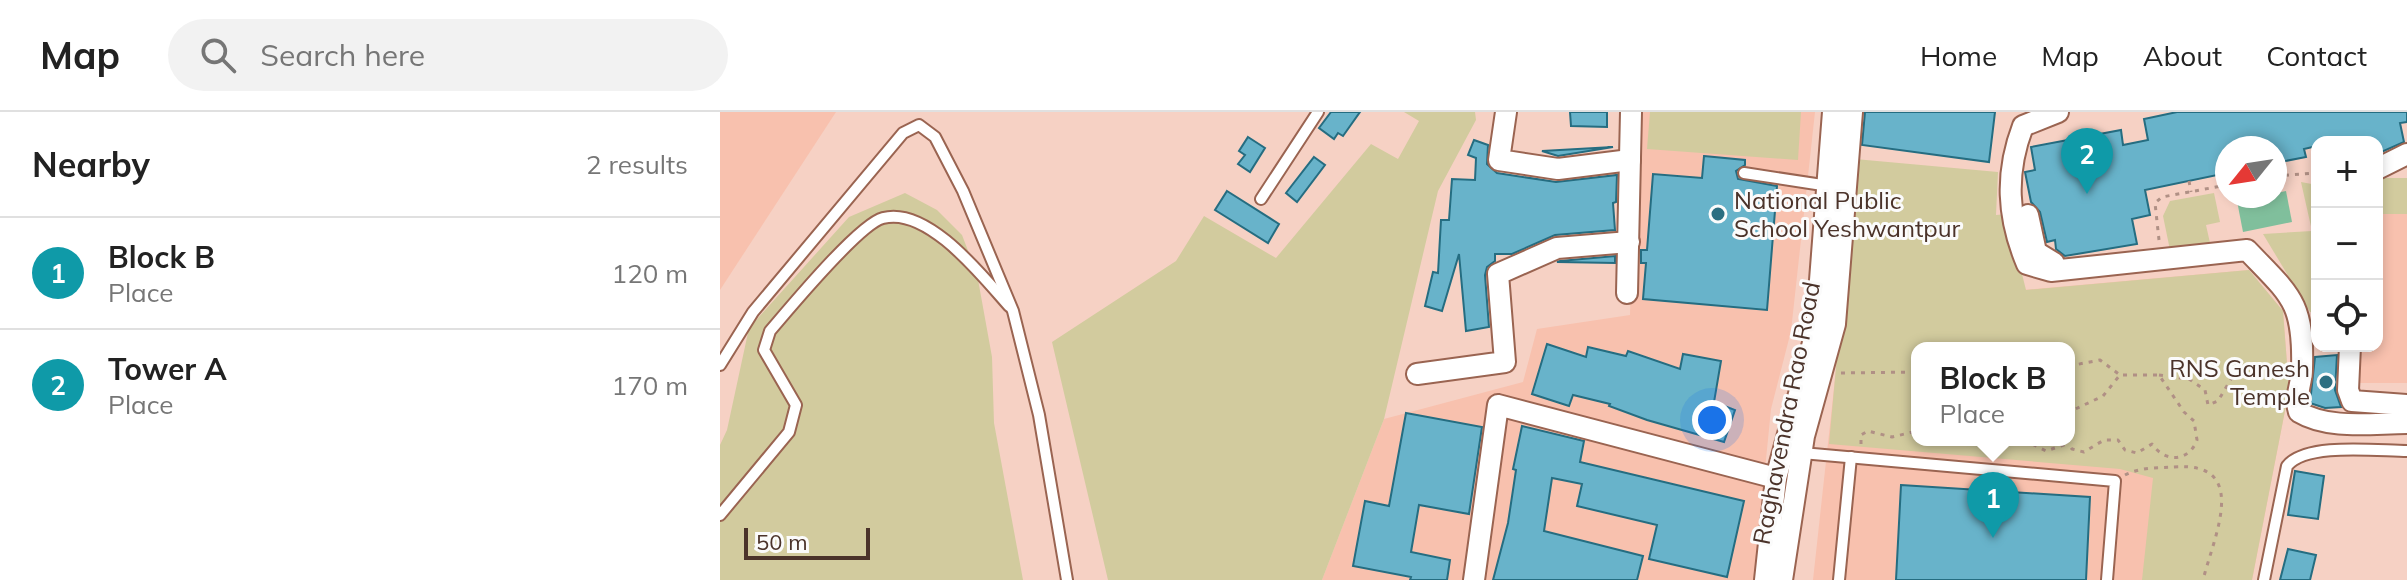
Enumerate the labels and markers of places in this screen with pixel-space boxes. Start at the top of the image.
pin: 2 [2061,128,2113,194]
place label: National Public School Yeshwantpur [1734,185,1961,243]
marker: National Public School Yeshwantpur [1709,205,1727,223]
place label: RNS Ganesh Temple [2169,353,2310,411]
marker: RNS Ganesh Temple [2317,373,2335,391]
pin: 1 [1967,472,2019,538]

